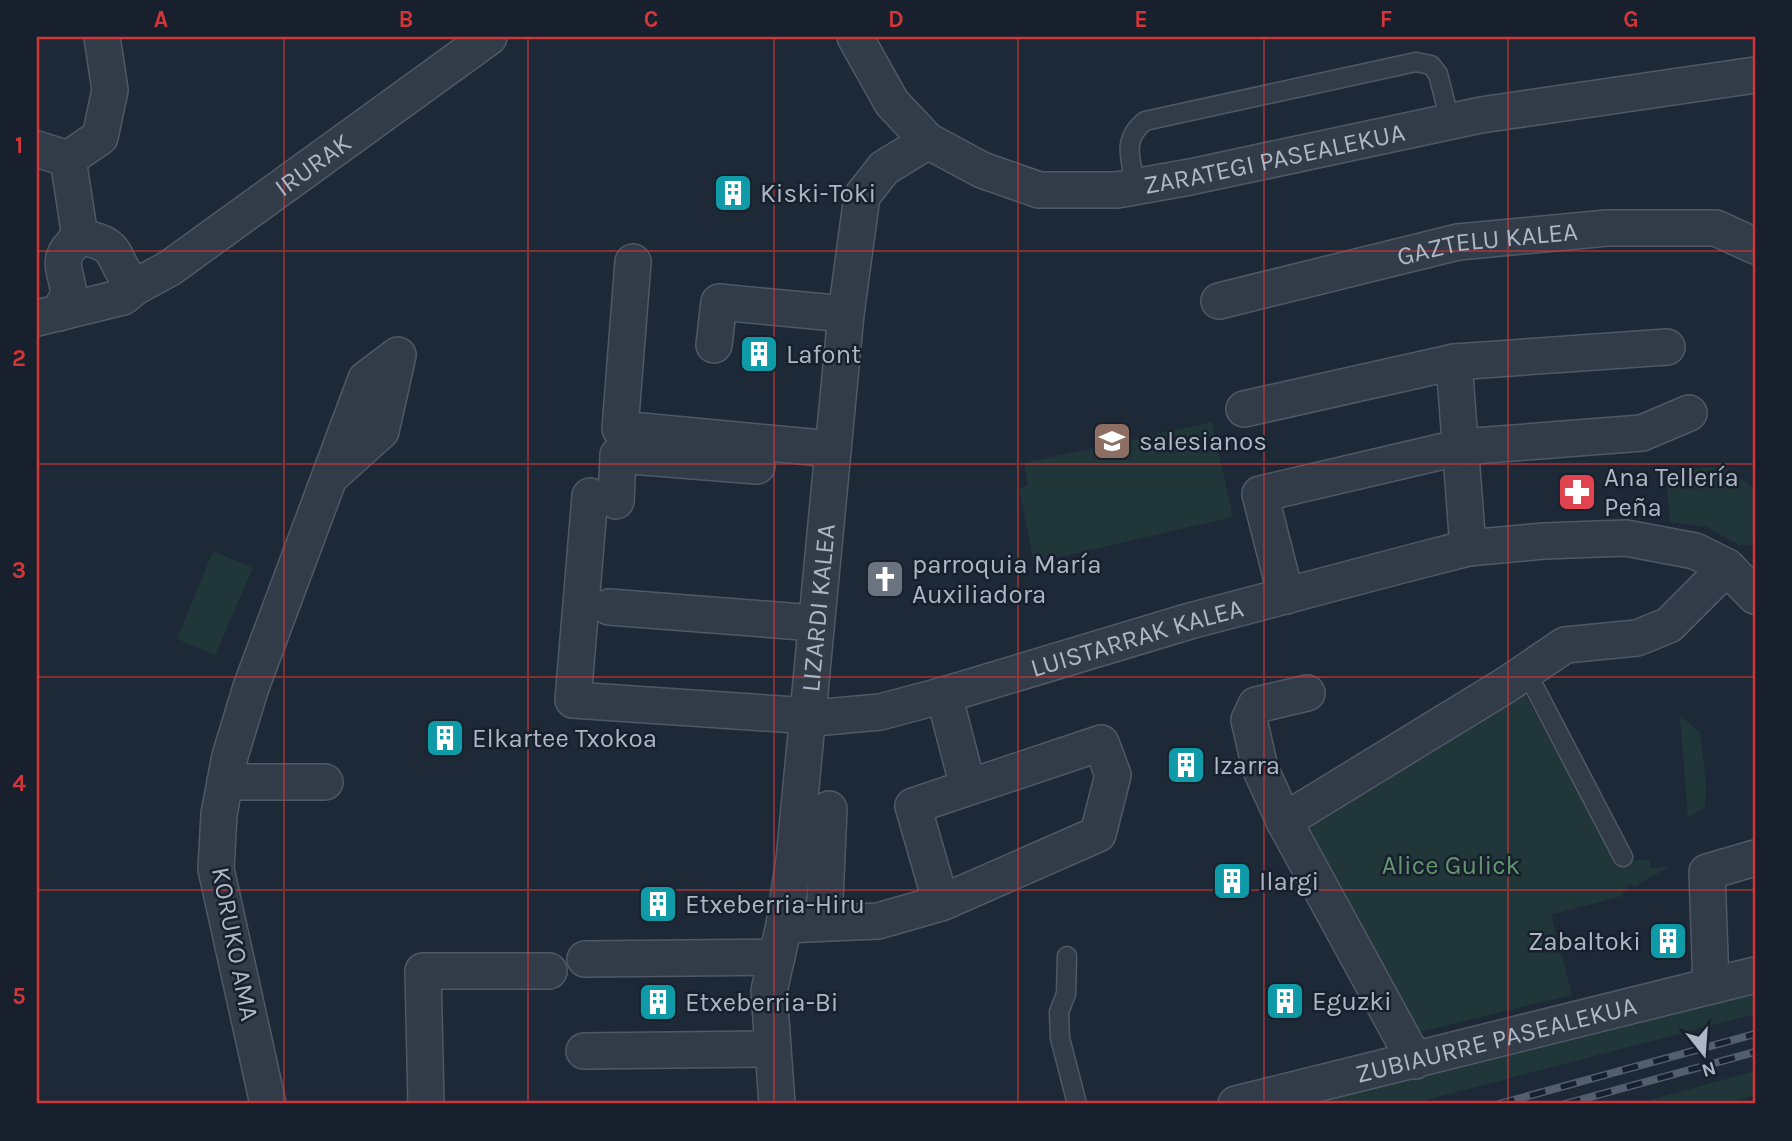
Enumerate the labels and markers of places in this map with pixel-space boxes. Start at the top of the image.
building icon: Kiski-Toki [712,172,754,214]
place label: Kiski-Toki [760,178,876,209]
building icon: Lafont [738,333,780,375]
place label: Lafont [786,339,861,370]
school or university icon: salesianos [1091,420,1133,462]
place label: salesianos [1139,426,1267,457]
place label: Ana Tellería Peña [1604,462,1739,523]
pharmacy icon: Ana Tellería Peña [1556,471,1598,513]
place label: parroquia María Auxiliadora [912,549,1102,610]
church icon: parroquia María Auxiliadora [864,558,906,600]
building icon: Elkartee Txokoa [424,717,466,759]
place label: Elkartee Txokoa [472,723,657,754]
building icon: Izarra [1165,744,1207,786]
place label: Izarra [1213,750,1280,781]
building icon: Ilargi [1211,860,1253,902]
place label: Ilargi [1259,866,1319,897]
building icon: Etxeberria-Hiru [637,883,679,925]
place label: Etxeberria-Hiru [685,889,865,920]
building icon: Zabaltoki [1647,920,1689,962]
place label: Zabaltoki [1528,926,1641,957]
building icon: Eguzki [1264,980,1306,1022]
building icon: Etxeberria-Bi [637,981,679,1023]
place label: Eguzki [1312,986,1392,1017]
place label: Etxeberria-Bi [685,987,839,1018]

